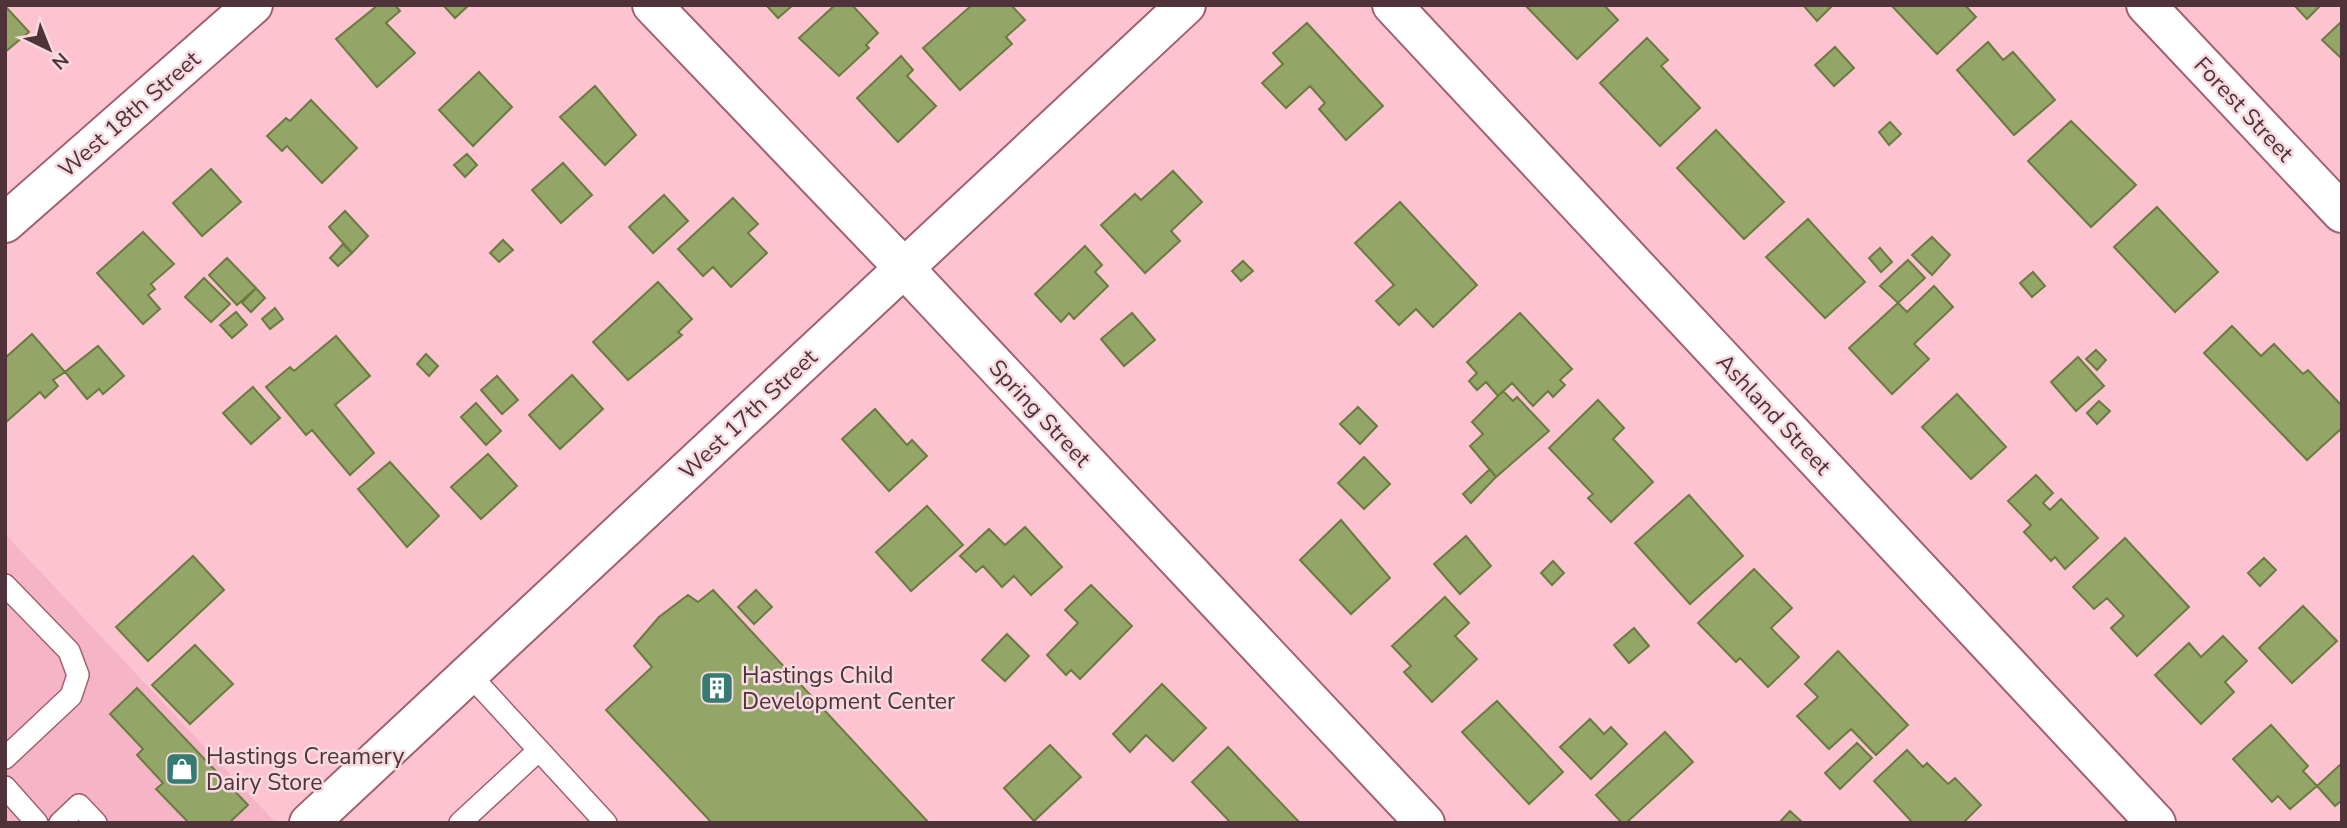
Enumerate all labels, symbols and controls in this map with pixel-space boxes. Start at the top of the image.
north arrow [14,14,84,84]
street label: West 18th Street [52,44,208,185]
text: N [46,46,74,75]
street label: Forest Street [2187,50,2301,169]
street label: West 17th Street [672,342,825,487]
street label: Ashland Street [1709,347,1838,482]
street label: Spring Street [982,353,1098,474]
place label: Hastings Child Development Center [742,660,956,717]
building icon: Hastings Child Development Center [698,669,736,707]
place label: Hastings Creamery Dairy Store [206,741,404,798]
shop icon: Hastings Creamery Dairy Store [163,750,201,788]

